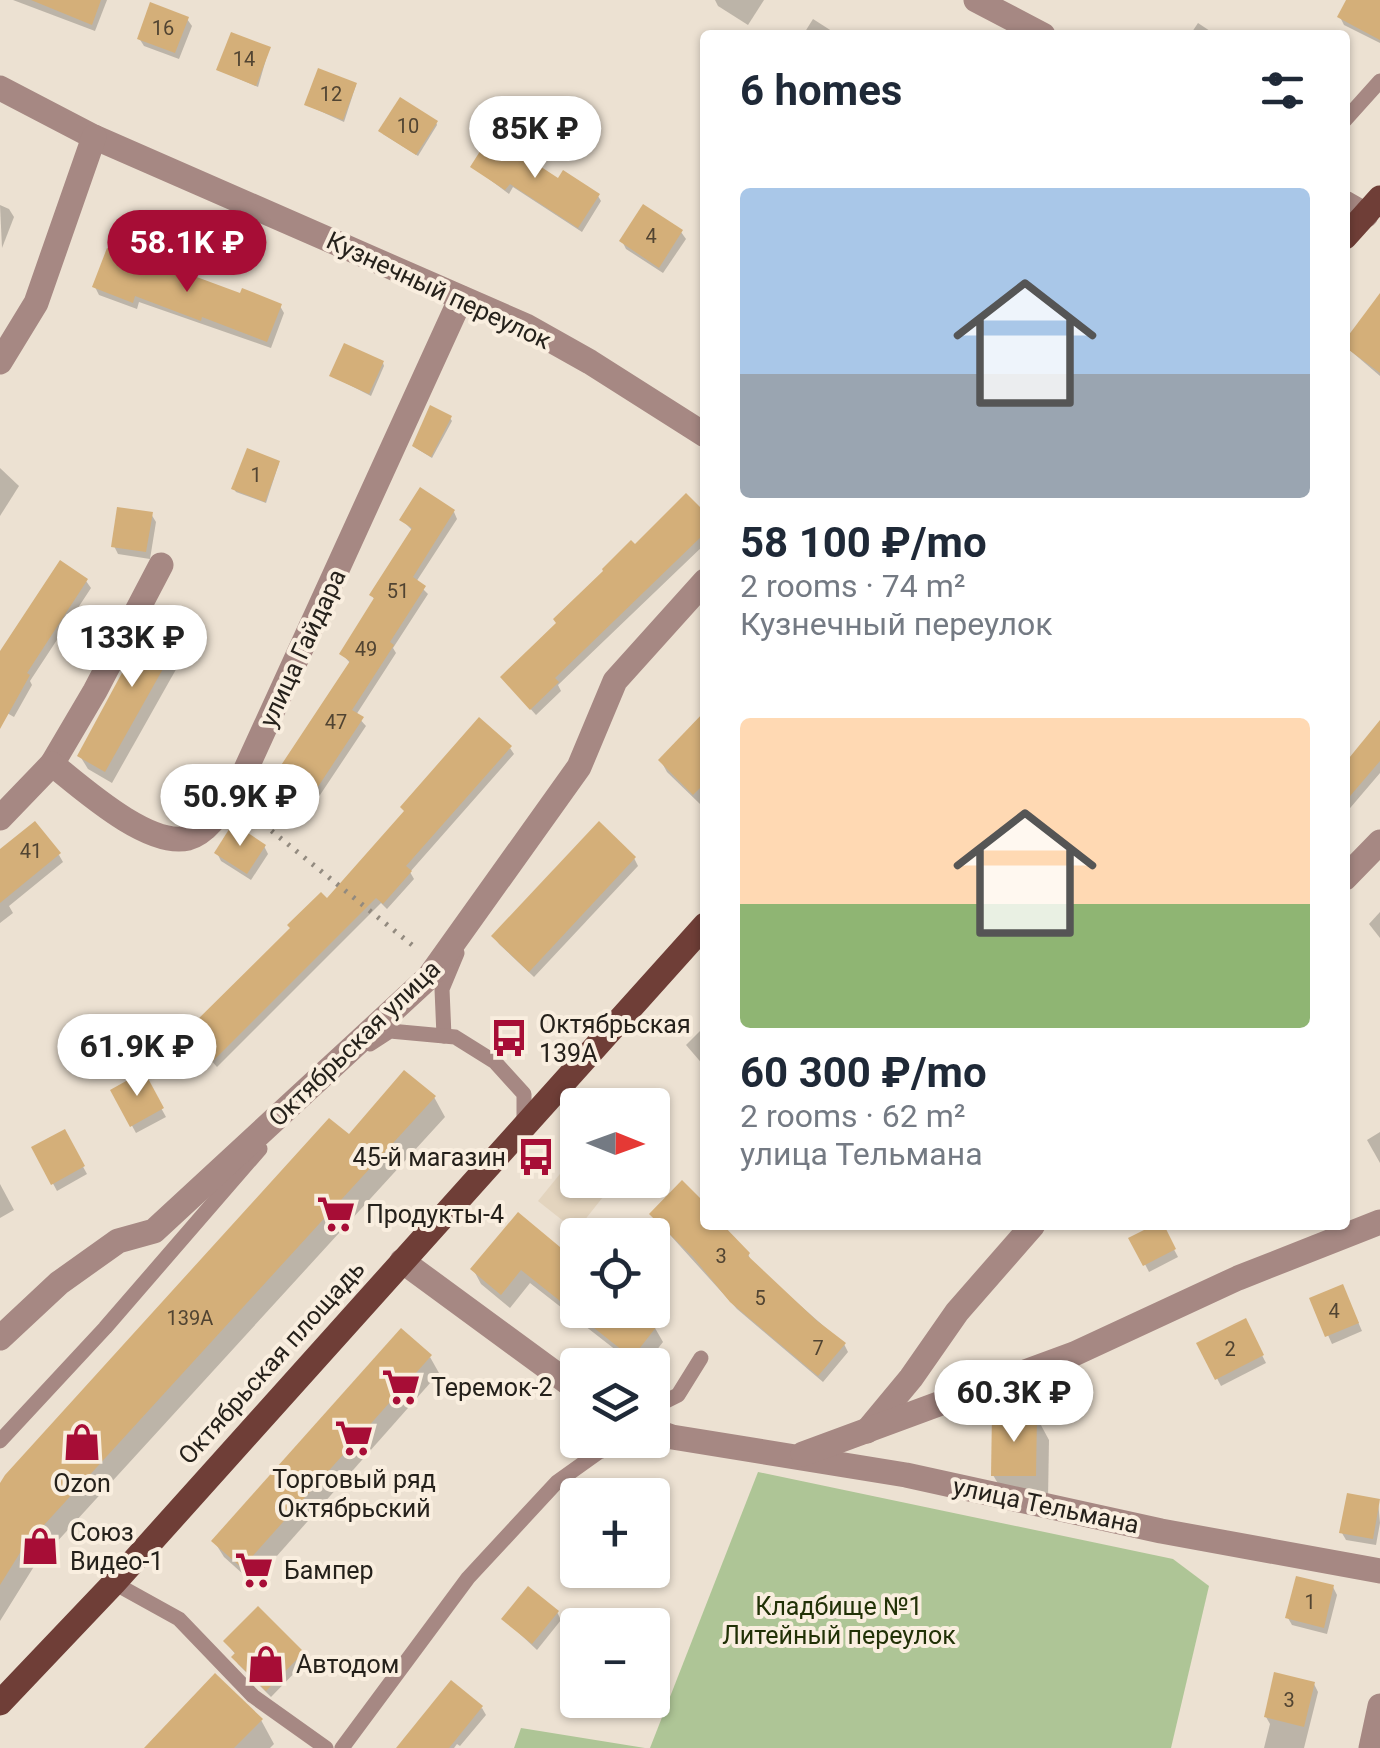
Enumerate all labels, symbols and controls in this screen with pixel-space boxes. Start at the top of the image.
house number: 16 [152,16,174,40]
house number: 14 [233,47,255,71]
icon: filters [1255,63,1310,118]
text: 6 homes [740,66,902,115]
house number: 12 [320,82,342,106]
pin: 85K ₽ [465,96,605,181]
text: 85K ₽ [491,109,579,147]
house number: 10 [397,114,419,138]
pin: 58.1K ₽ [95,210,279,295]
text: 58.1K ₽ [129,223,245,261]
house number: 4 [645,224,657,248]
street label: Кузнечный переулок [322,226,556,355]
icon: home [935,253,1115,433]
house number: 1 [250,463,262,487]
text: 58 100 ₽/mo [740,518,987,567]
street label: улица Гайдара [253,565,352,732]
text: 2 rooms · 74 m² [740,567,965,605]
house number: 51 [387,579,409,603]
pin: 133K ₽ [51,605,213,690]
text: Кузнечный переулок [740,605,1053,643]
text: 133K ₽ [79,618,185,656]
house number: 49 [355,637,377,661]
house number: 47 [325,710,347,734]
pin: 50.9K ₽ [148,764,332,849]
text: 50.9K ₽ [182,777,298,815]
icon: home [935,783,1115,963]
house number: 41 [20,839,42,863]
street label: Октябрьская улица [263,954,446,1132]
place label: Октябрьская 139А [539,1010,691,1068]
pin: 61.9K ₽ [45,1014,229,1099]
bus stop icon: Октябрьская 139А [488,1017,530,1059]
text: 61.9K ₽ [79,1027,195,1065]
text: 60 300 ₽/mo [740,1048,987,1097]
north arrow [560,1088,670,1198]
map controls [560,1088,670,1718]
text: 2 rooms · 62 m² [740,1097,965,1135]
text: улица Тельмана [740,1135,983,1173]
bus stop icon: 45-й магазин [515,1136,557,1178]
place label: 45-й магазин [353,1143,506,1172]
supermarket icon: Продукты-4 [315,1193,357,1235]
place label: Продукты-4 [366,1200,504,1229]
button: locate [560,1218,670,1328]
house number: 3 [715,1244,727,1268]
street label: Октябрьская площадь [172,1255,370,1470]
house number: 5 [754,1286,766,1310]
house number: 4 [1328,1299,1340,1323]
house number: 139А [167,1306,213,1330]
house number: 7 [812,1336,824,1360]
house number: 2 [1224,1337,1236,1361]
button: layers [560,1348,670,1458]
pin: 60.3K ₽ [922,1360,1106,1445]
supermarket icon: Теремок-2 [380,1366,422,1408]
place label: Теремок-2 [431,1373,553,1402]
text: 60.3K ₽ [956,1373,1072,1411]
supermarket icon: Торговый ряд Октябрьский [333,1417,375,1459]
shop icon: Ozon [61,1421,103,1463]
place label: Торговый ряд Октябрьский [272,1465,436,1523]
place label: Ozon [53,1469,111,1498]
street label: улица Тельмана [950,1472,1142,1539]
button: + [560,1478,670,1588]
place label: Союз Видео-1 [70,1518,164,1576]
shop icon: Союз Видео-1 [19,1525,61,1567]
supermarket icon: Бампер [233,1549,275,1591]
place label: Бампер [284,1556,374,1585]
house number: 1 [1304,1590,1316,1614]
park label: Кладбище №1 Литейный переулок [722,1592,956,1650]
button: − [560,1608,670,1718]
shop icon: Автодом [245,1643,287,1685]
place label: Автодом [296,1650,399,1679]
house number: 3 [1283,1688,1295,1712]

